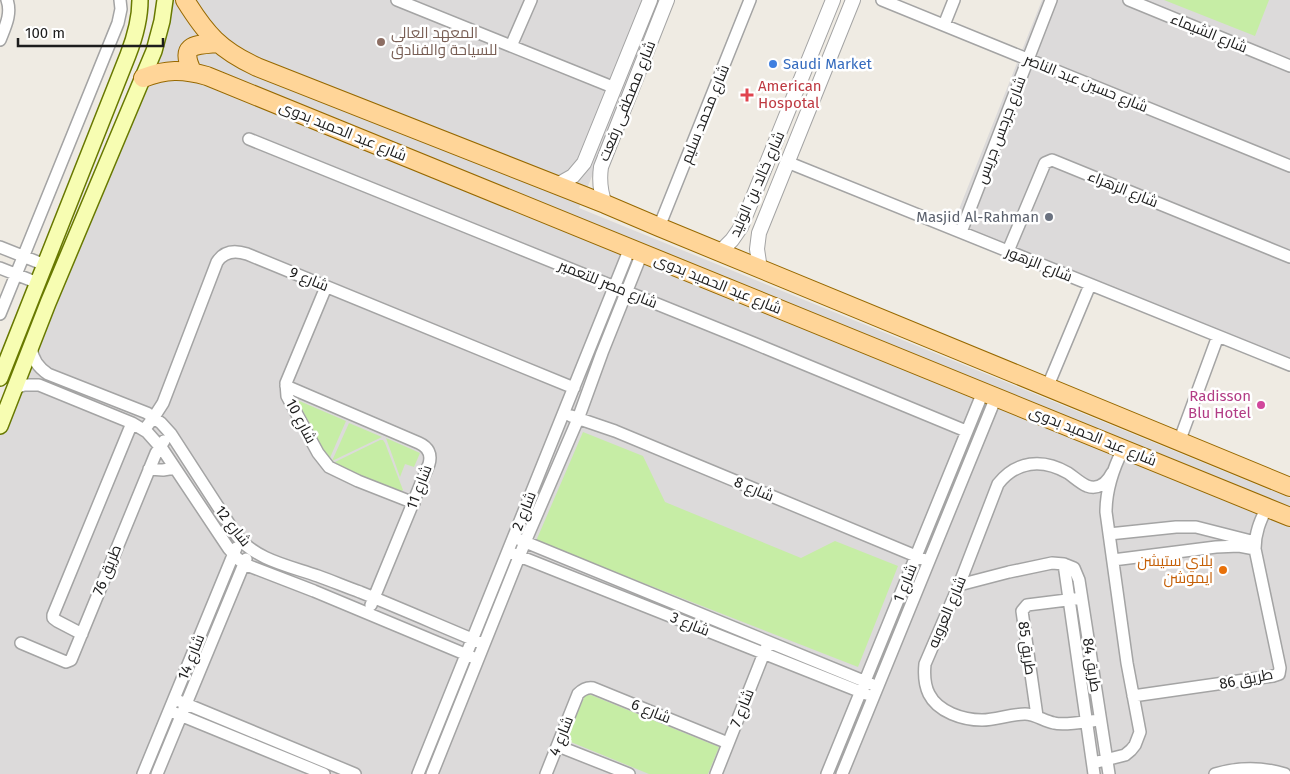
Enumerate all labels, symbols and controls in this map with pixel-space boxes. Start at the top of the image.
street label: شارع الشيماء [1167,9,1250,58]
scale bar [18,15,162,47]
text: 100 m [25,24,65,42]
place label: المعهد العالى للسياحة والفنادق [391,24,497,60]
marker: المعهد العالى للسياحة والفنادق [375,36,387,48]
street label: شارع مصطفى رفعت [595,38,661,165]
street label: شارع حسين عبد الناصر [1020,50,1150,118]
place label: Saudi Market [783,55,873,73]
marker: Saudi Market [767,58,779,70]
street label: شارع محمد سليم [677,62,735,167]
street label: شارع جرجس جريس [972,74,1032,187]
place label: American Hospotal [758,77,822,112]
marker: American Hospotal [740,88,754,102]
street label: شارع عبد الحميد بدوى [276,97,409,167]
street label: شارع خالد بن الوليد [726,128,790,240]
street label: شارع الزهراء [1084,167,1161,213]
place label: Masjid Al-Rahman [916,208,1039,226]
marker: Masjid Al-Rahman [1043,211,1055,223]
street label: شارع الزهور [1001,242,1075,287]
street label: شارع عبد الحميد بدوى [651,250,784,320]
street label: شارع مصر للتعمير [554,256,660,314]
street label: شارع 9 [286,263,331,297]
place label: Radisson Blu Hotel [1188,387,1252,422]
street label: شارع 10 [280,396,320,447]
marker: Radisson Blu Hotel [1255,399,1267,411]
street label: شارع عبد الحميد بدوى [1026,402,1159,472]
street label: شارع 11 [402,462,437,512]
street label: شارع 8 [731,473,777,507]
street label: شارع 2 [508,489,542,534]
street label: شارع 12 [210,502,255,551]
street label: طريق 76 [89,542,126,598]
place label: بلاي ستيشن ايموشن [1137,552,1213,588]
street label: شارع 1 [889,561,923,605]
marker: بلاي ستيشن ايموشن [1217,564,1229,576]
street label: شارع العروبه [924,573,972,651]
street label: شارع 3 [667,608,712,642]
street label: طريق 85 [1013,620,1040,676]
street label: شارع 14 [174,632,210,683]
street label: طريق 84 [1078,637,1105,693]
street label: طريق 86 [1218,665,1275,694]
street label: شارع 7 [726,686,760,731]
street label: شارع 6 [628,695,673,729]
street label: شارع 4 [545,714,579,759]

